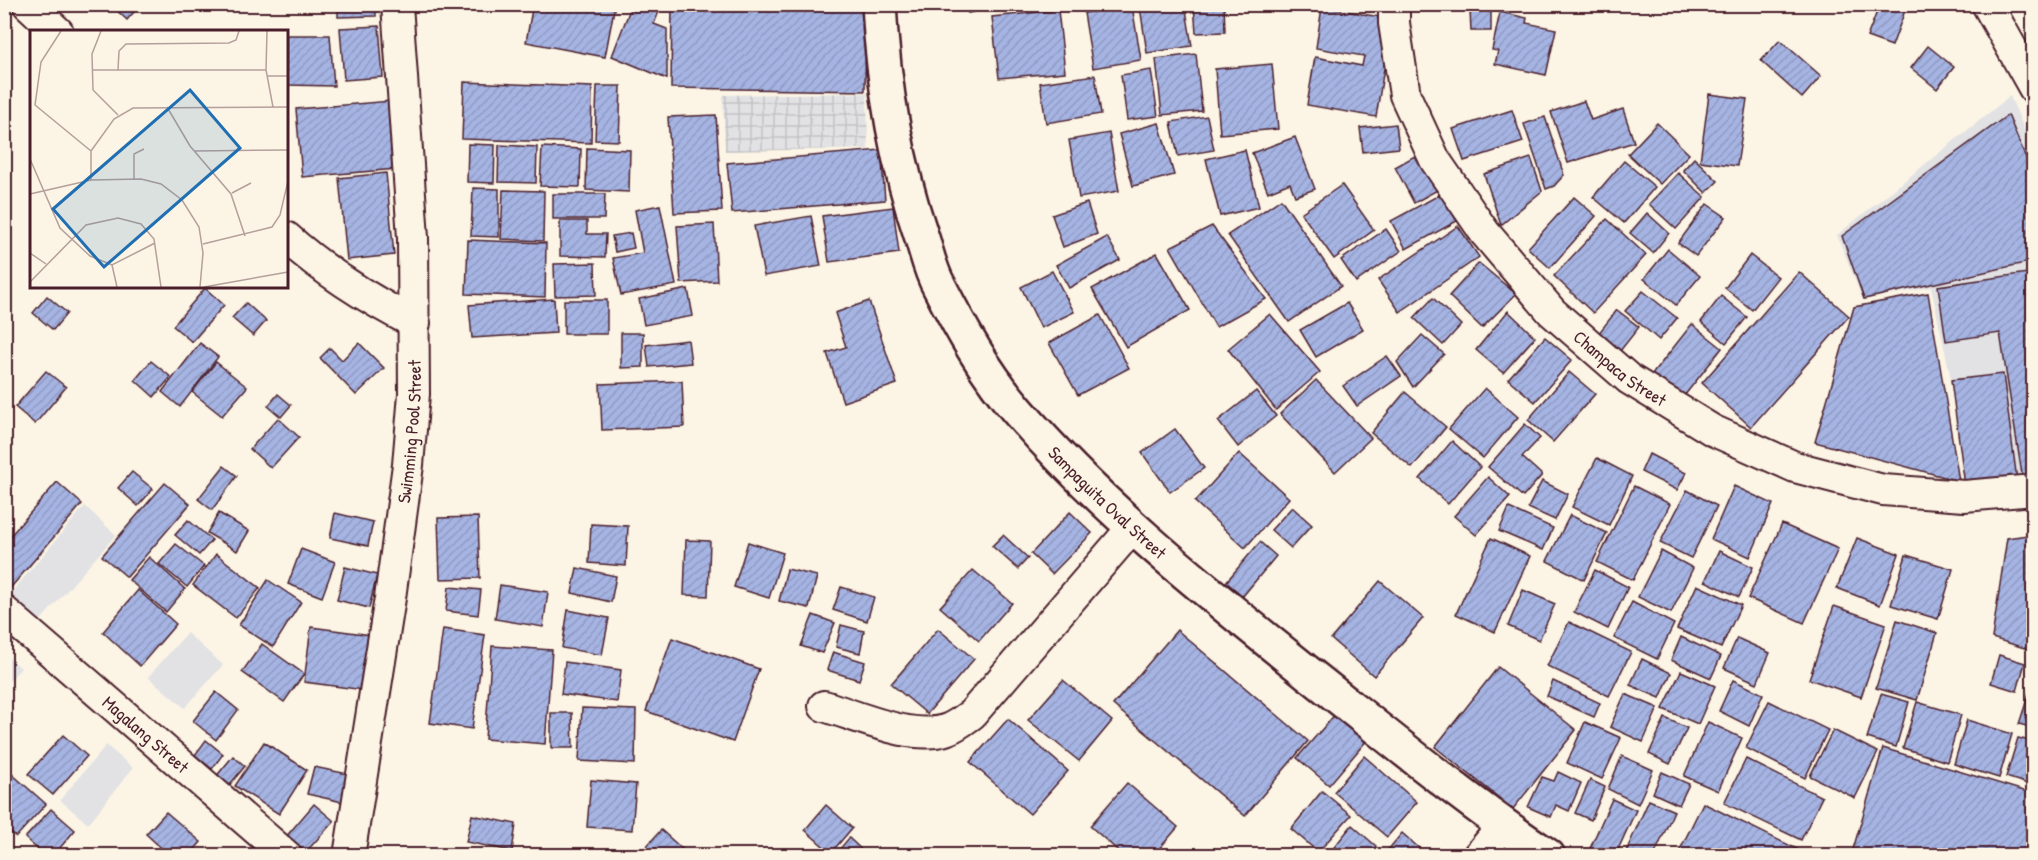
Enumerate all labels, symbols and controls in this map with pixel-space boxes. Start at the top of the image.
inset map [30,30,288,288]
street label: Champaca Street [1568,324,1672,412]
street label: Swimming Pool Street [390,359,426,505]
street label: Sampaguita Oval Street [1043,440,1173,565]
street label: Magalang Street [98,690,195,779]

